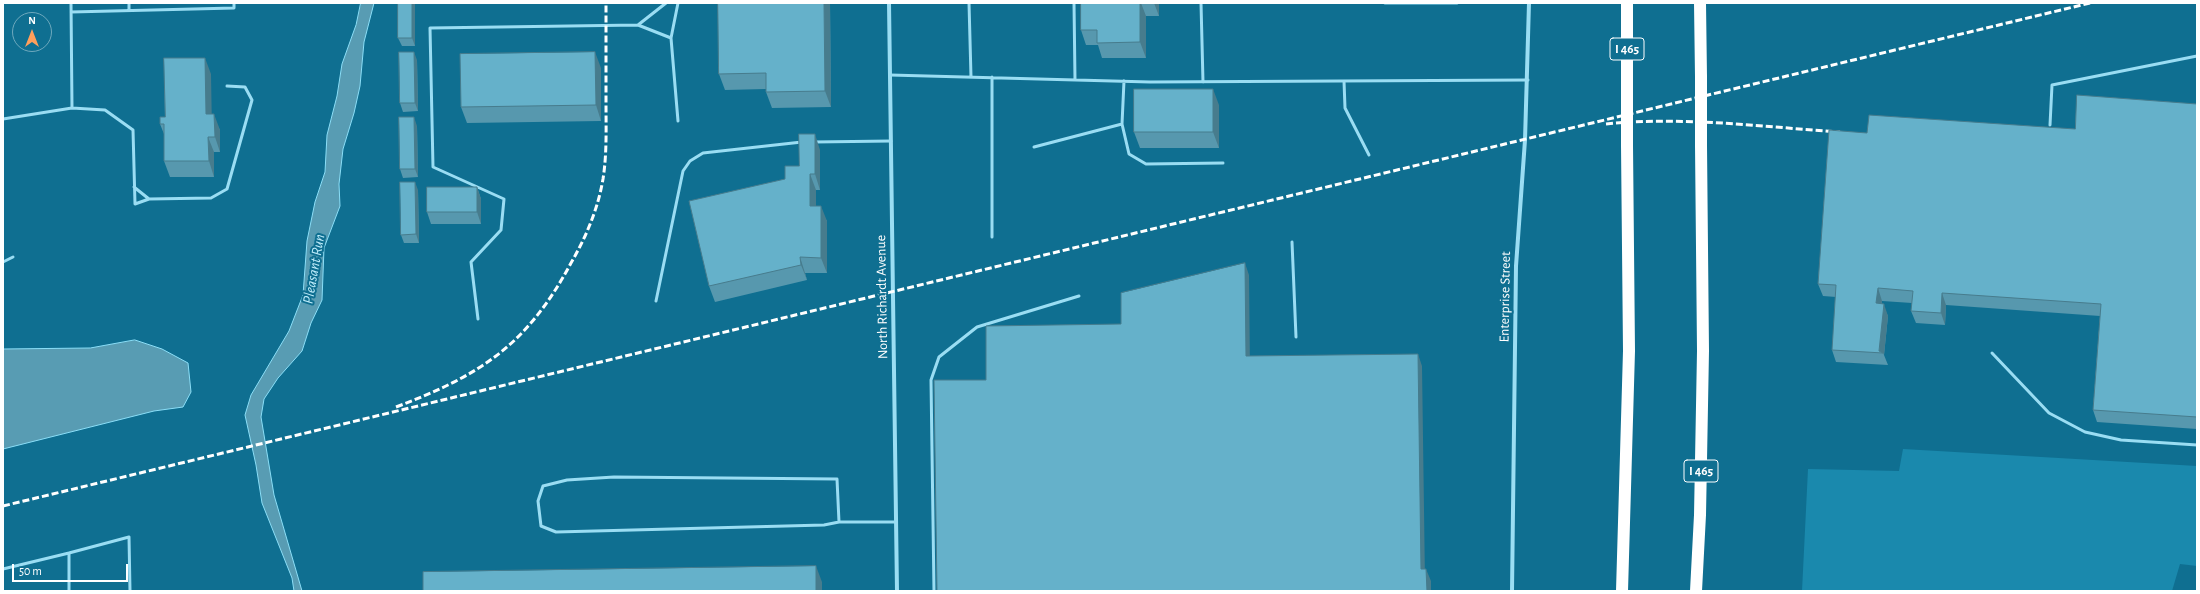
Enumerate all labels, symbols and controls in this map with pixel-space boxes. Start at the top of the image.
north arrow [12,12,52,52]
text: N [28,15,36,26]
road number: I 465 [1610,38,1644,60]
water label: Pleasant Run [299,233,329,305]
street label: North Richardt Avenue [873,235,891,359]
street label: Enterprise Street [1496,251,1514,343]
road number: I 465 [1684,460,1718,482]
scale bar [14,556,130,582]
text: 50 m [19,565,42,577]

